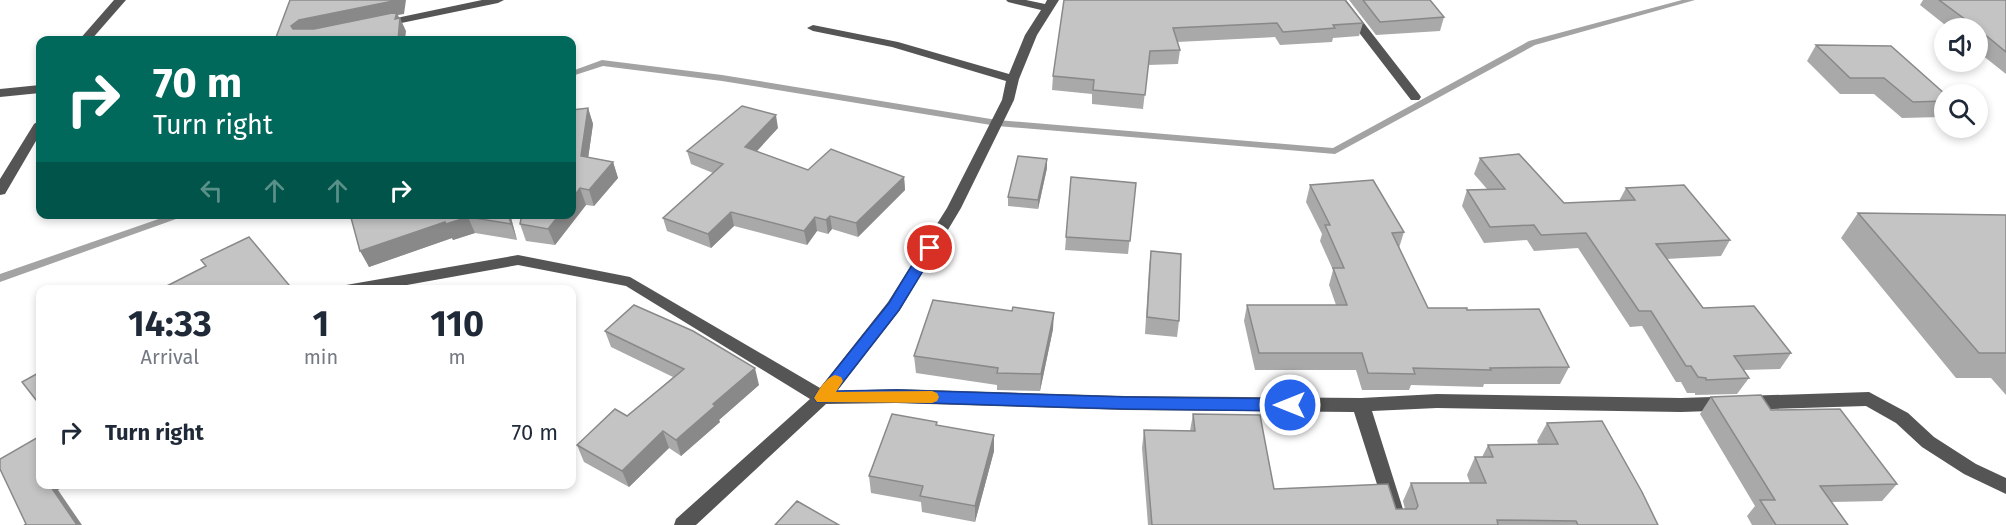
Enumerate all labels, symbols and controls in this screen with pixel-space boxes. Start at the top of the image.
map controls [1934,18,1988,138]
button: sound [1934,18,1988,72]
text: 70 m [153,58,242,108]
icon: right [54,60,132,138]
button: search [1934,84,1988,138]
text: Turn right [153,109,273,141]
icon: left [195,174,228,207]
icon: ahead [258,174,291,207]
icon: ahead [321,174,354,207]
icon: right [384,174,417,207]
pin [904,222,955,273]
icon: arrive [913,231,946,264]
text: 14:33 [128,302,212,346]
text: 1 [313,302,329,346]
text: 110 [430,302,484,346]
text: Arrival [141,345,199,369]
text: min [304,345,338,369]
text: m [449,345,466,369]
position arrow [1258,373,1322,437]
icon: right [54,416,87,449]
text: Turn right [105,419,204,446]
text: 70 m [512,419,558,446]

